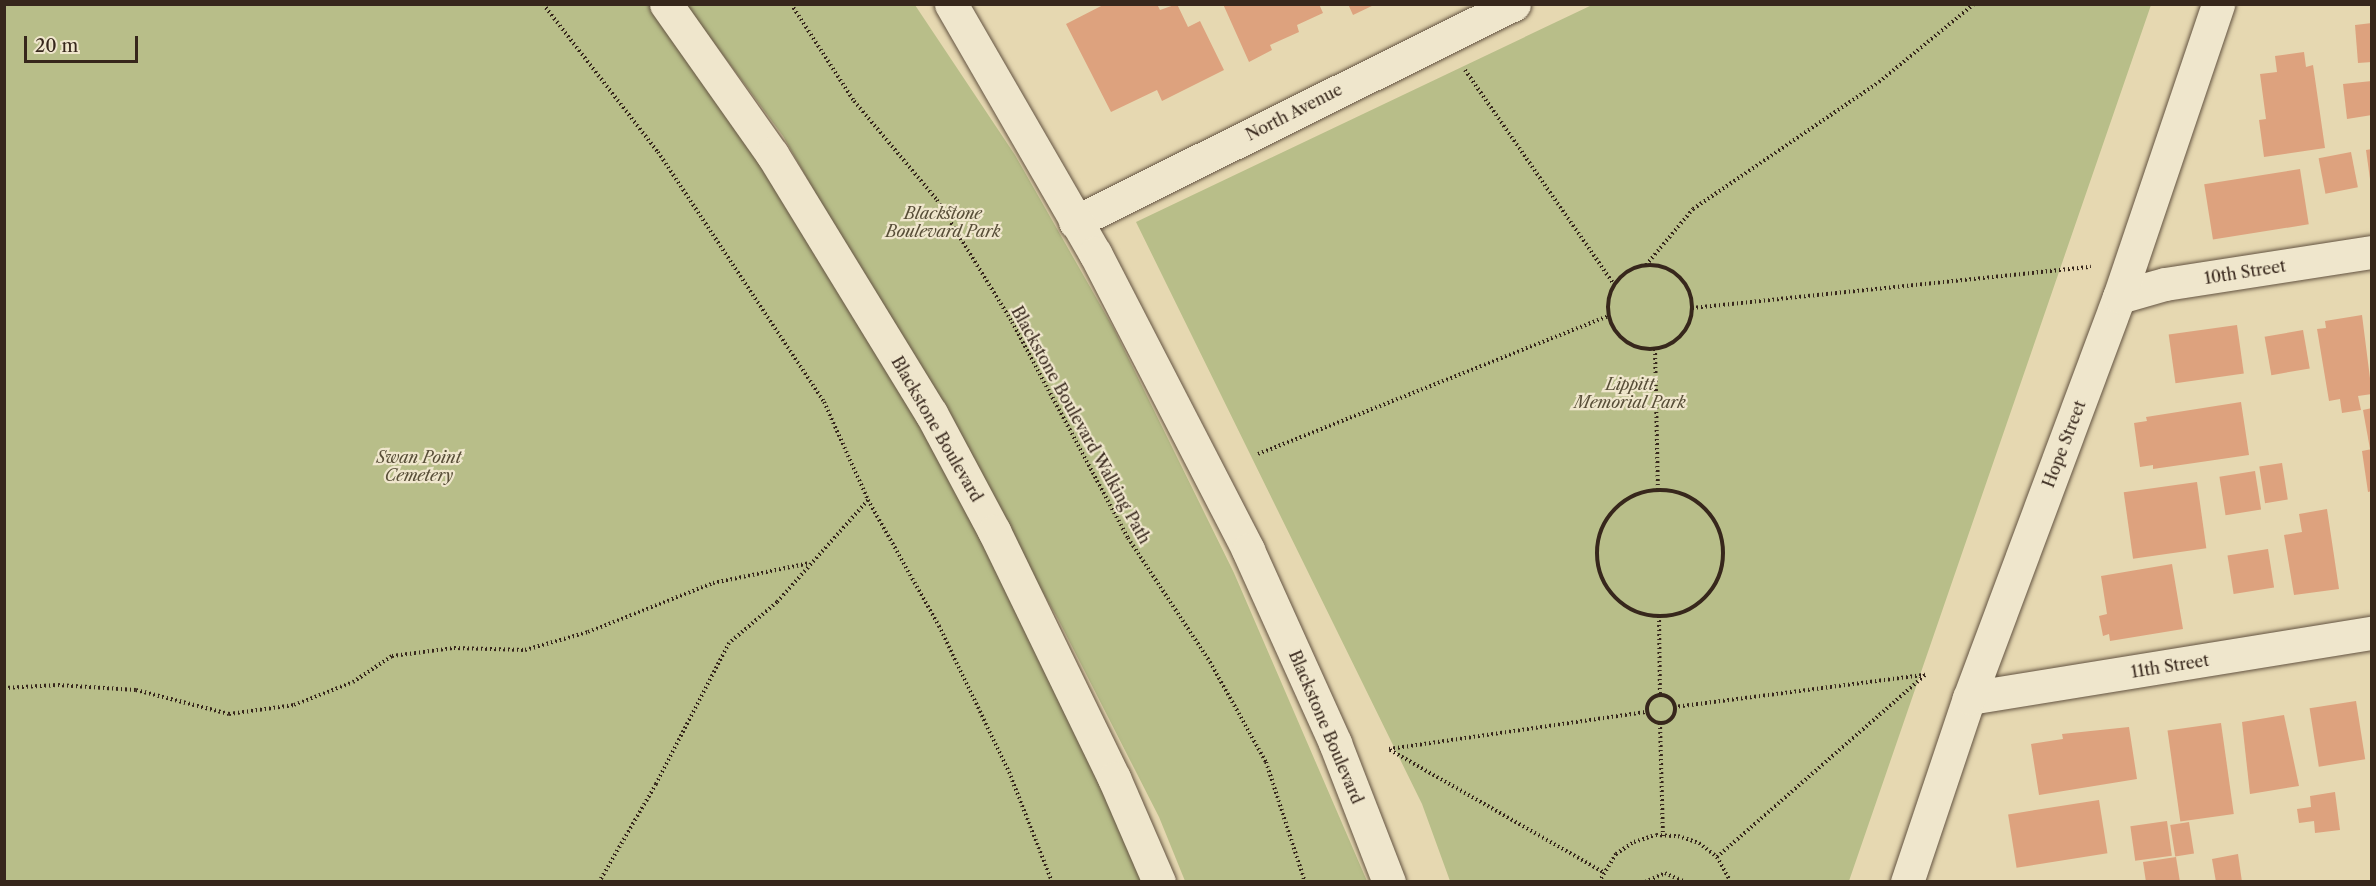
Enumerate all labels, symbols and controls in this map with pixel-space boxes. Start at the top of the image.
scale bar [27,24,141,62]
text: 20 m [35,35,78,57]
street label: North Avenue [1242,79,1346,145]
park label: Blackstone Boulevard Park [885,203,1001,241]
street label: 10th Street [2203,256,2287,288]
street label: Blackstone Boulevard Walking Path [1007,302,1155,548]
street label: Blackstone Boulevard [888,353,986,505]
park label: Lippitt Memorial Park [1574,374,1686,412]
street label: Hope Street [2039,398,2089,490]
park label: Swan Point Cemetery [377,447,461,485]
street label: Blackstone Boulevard [1285,647,1367,807]
street label: 11th Street [2130,650,2210,682]

